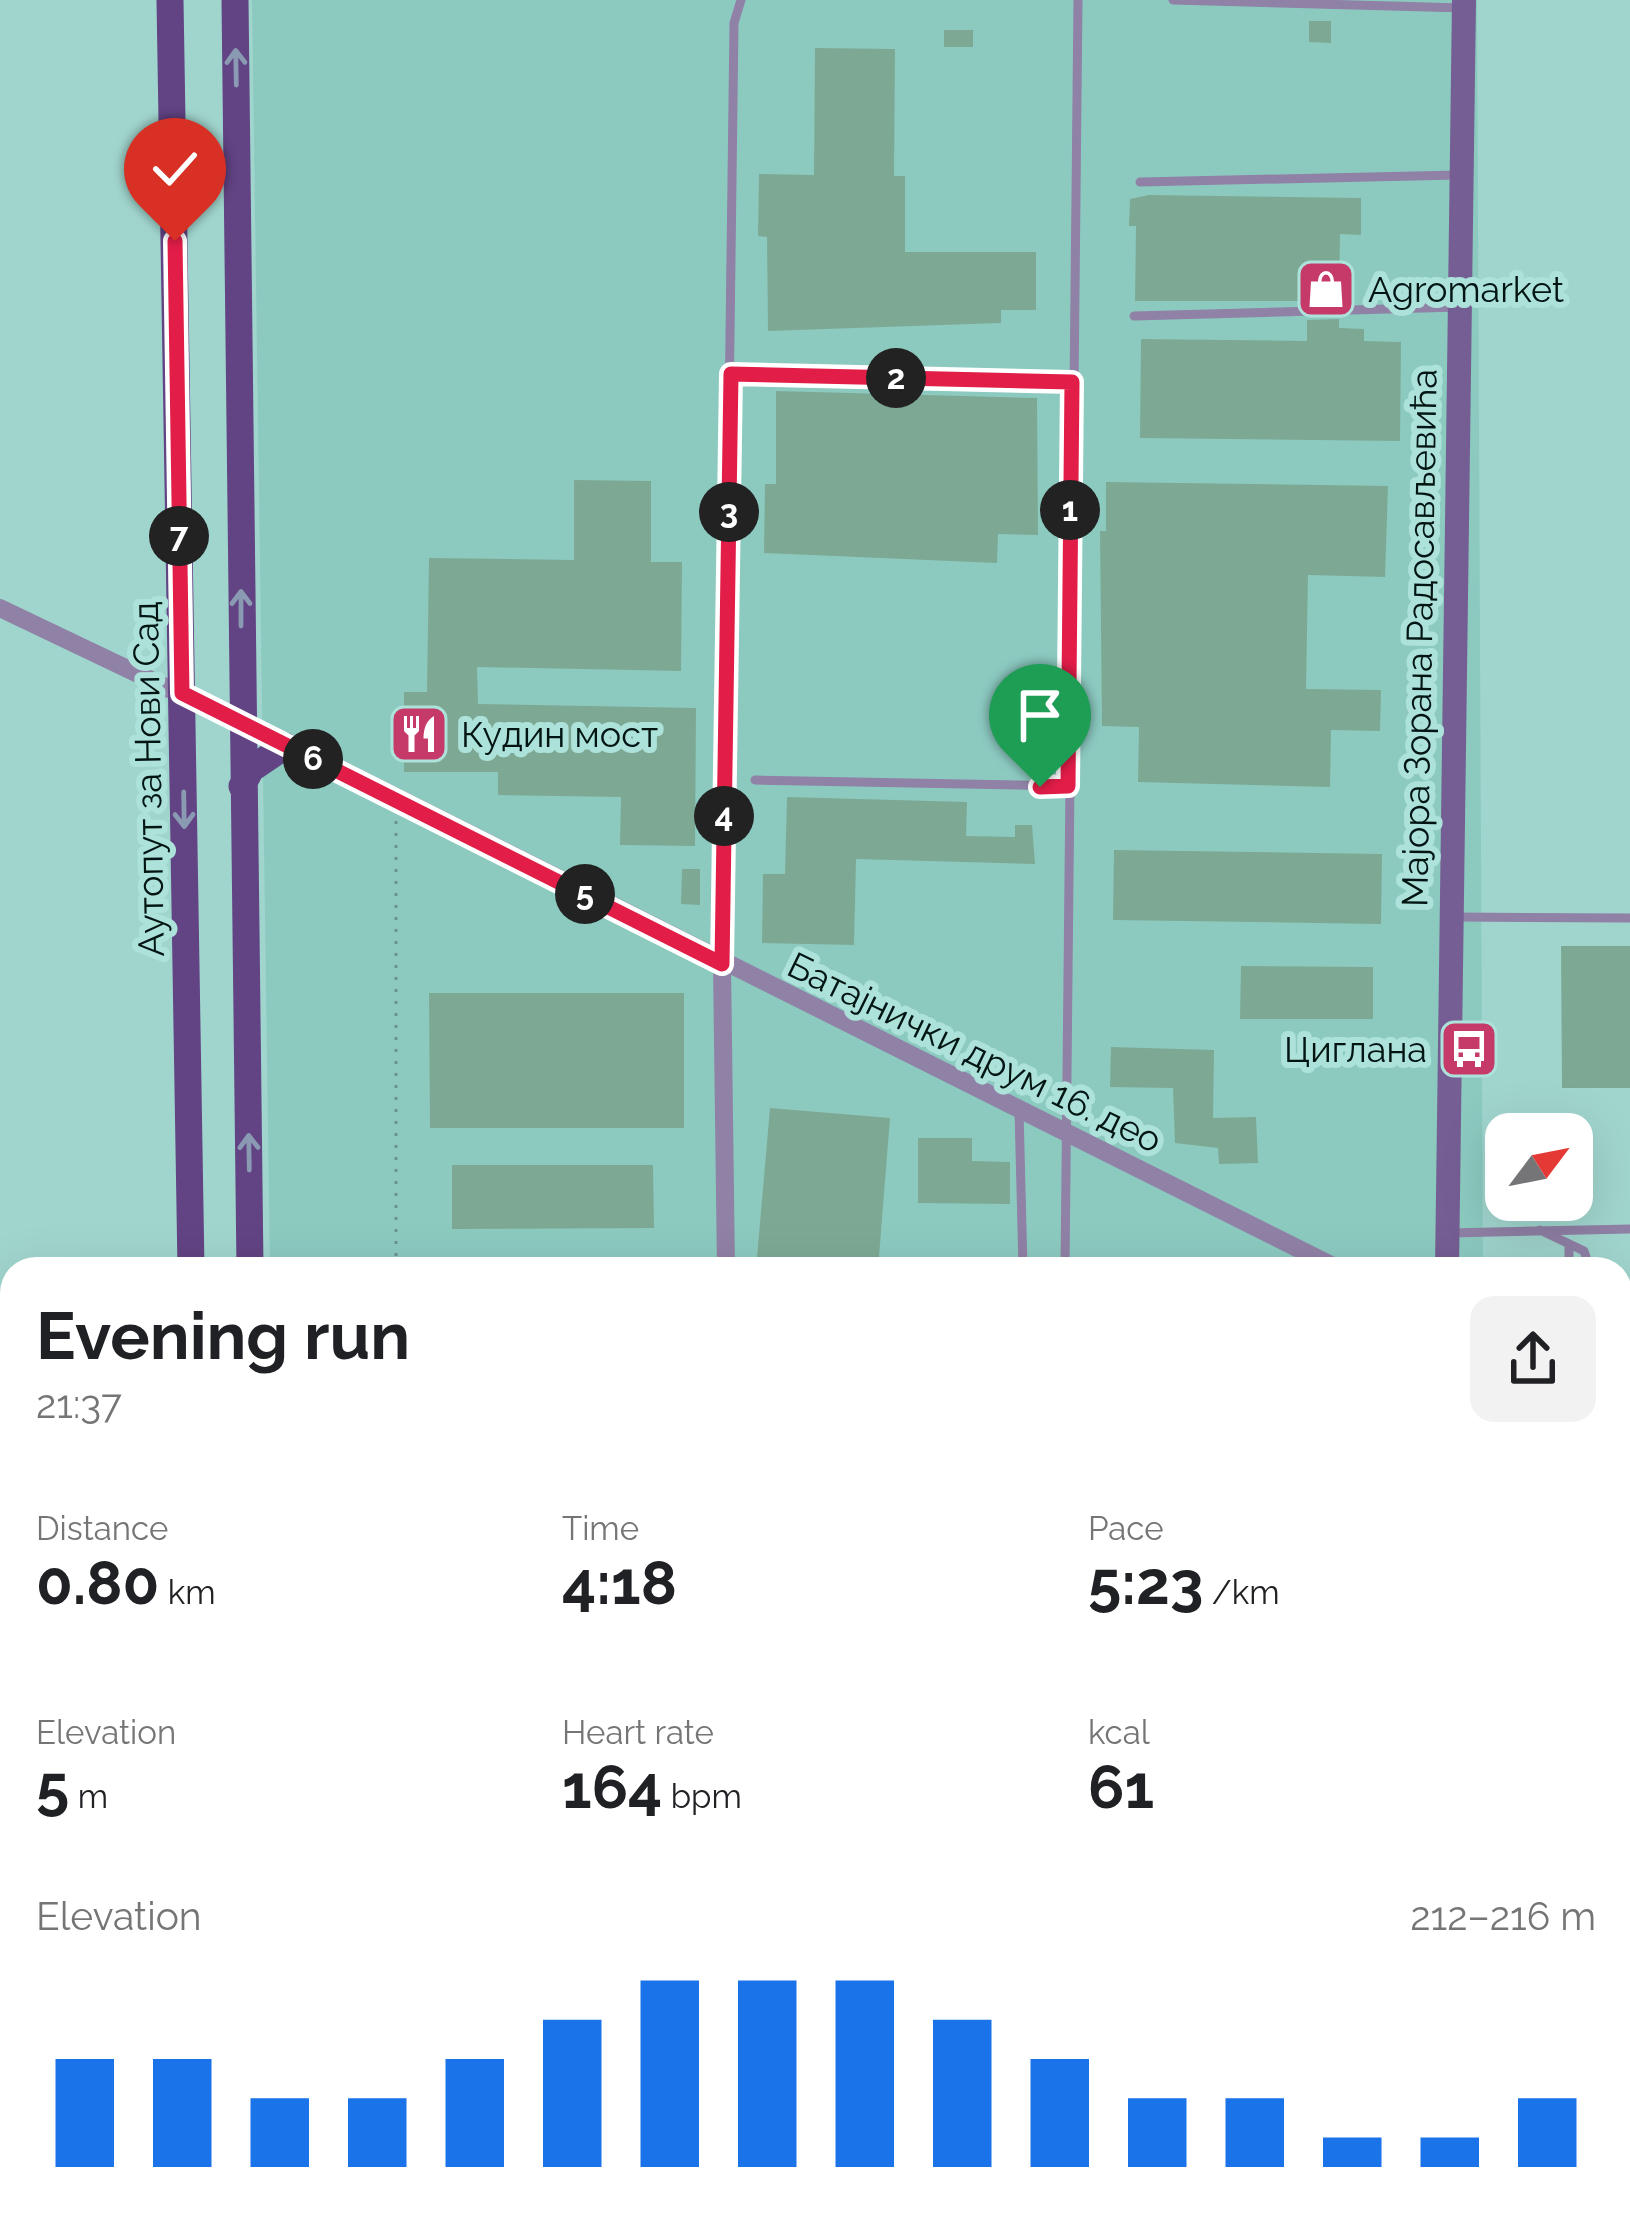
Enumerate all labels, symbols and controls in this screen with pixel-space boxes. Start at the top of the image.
one-way arrow [224,48,247,87]
pin [124,118,226,241]
icon: check [142,136,208,202]
shop icon: Agromarket [1295,258,1357,320]
place label: Agromarket [1368,268,1564,310]
pin: 2 [866,348,926,408]
text: 2 [887,358,905,397]
street label: Мајора Зорана Радосављевића [1393,369,1445,907]
pin: 1 [1040,480,1100,540]
pin: 3 [699,482,759,542]
text: 1 [1062,490,1078,529]
text: 3 [720,492,738,531]
pin: 7 [149,506,209,566]
text: 7 [170,516,188,555]
one-way arrow [230,589,253,628]
street label: Аутопут за Нови Сад [124,601,172,957]
pin [989,664,1091,787]
icon: arrive [1007,682,1073,748]
restaurant icon: Кудин мост [388,703,450,765]
place label: Кудин мост [461,713,658,755]
pin: 6 [283,729,343,789]
text: 6 [303,739,323,778]
pin: 4 [694,786,754,846]
one-way arrow [173,790,195,829]
text: 4 [715,796,733,835]
pin: 5 [555,864,615,924]
text: 5 [576,874,594,913]
street label: Батајнички друм 16. део [781,943,1169,1161]
bus stop icon: Циглана [1438,1018,1500,1080]
place label: Циглана [1284,1028,1427,1070]
north arrow [1485,1113,1593,1221]
map controls [1485,1113,1593,1221]
one-way arrow [237,1133,260,1172]
button: share [1470,1296,1596,1422]
text: Evening run [36,1297,410,1374]
text: 21:37 [36,1381,122,1427]
text: Distance [36,1509,168,1548]
text: Time [562,1509,639,1548]
text: Pace [1088,1509,1164,1548]
text: 0.80 [36,1548,159,1618]
text: 4:18 [562,1548,677,1618]
text: 5:23 [1088,1548,1203,1618]
text: km [159,1573,216,1612]
text: /km [1203,1573,1280,1612]
text: Elevation [36,1713,176,1752]
text: Heart rate [562,1713,714,1752]
text: kcal [1088,1713,1150,1752]
text: 5 [36,1752,69,1822]
text: 164 [562,1752,662,1822]
text: 61 [1088,1752,1154,1822]
text: m [69,1777,108,1816]
text: bpm [662,1777,742,1816]
text: Elevation [36,1893,202,1939]
text: 212–216 m [1410,1893,1596,1939]

